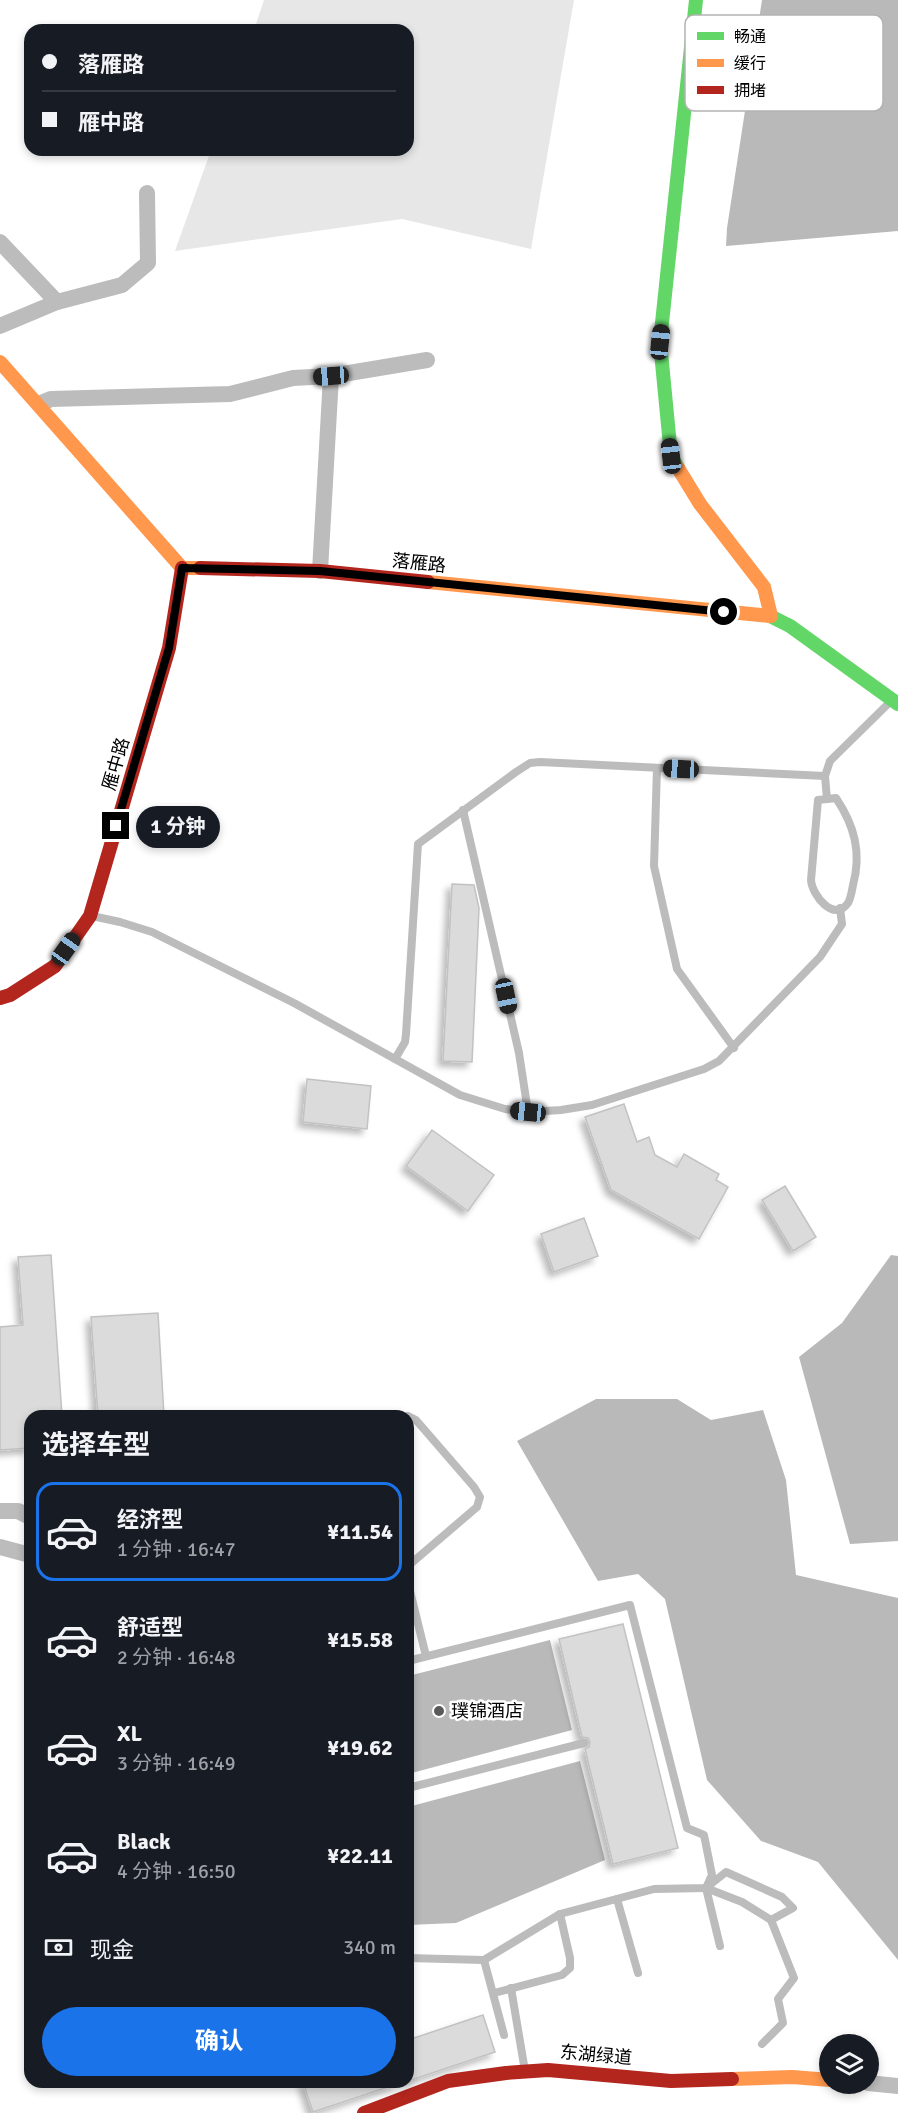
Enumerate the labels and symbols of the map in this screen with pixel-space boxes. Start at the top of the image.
legend [685,15,883,111]
text: 畅通 [734,27,766,47]
text: 缓行 [734,54,766,74]
text: 拥堵 [734,81,766,101]
car [649,323,671,361]
car [312,366,350,386]
car [660,437,682,475]
street label: 落雁路 [391,549,447,577]
route start [710,598,737,625]
street label: 雁中路 [98,735,134,793]
car [663,759,699,779]
callout: 1 分钟 [137,805,221,847]
route end [102,812,129,839]
car [48,929,84,969]
car [493,977,519,1015]
car [509,1101,547,1123]
place label: 璞锦酒店 [451,1700,523,1722]
marker: 璞锦酒店 [432,1704,446,1718]
street label: 东湖绿道 [559,2041,633,2069]

